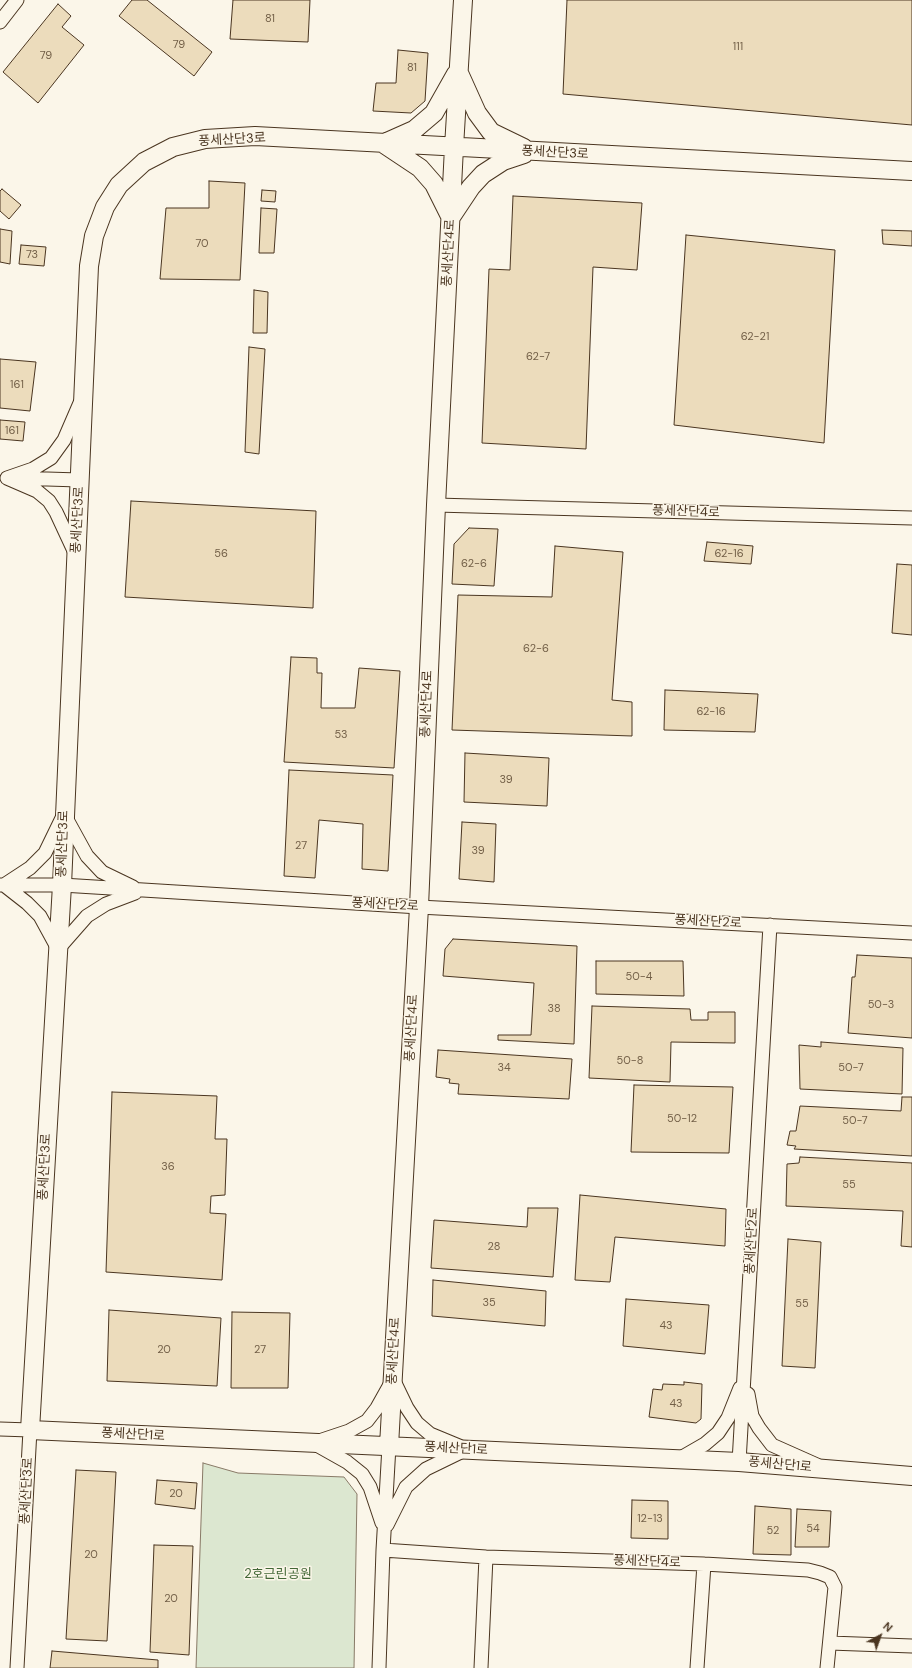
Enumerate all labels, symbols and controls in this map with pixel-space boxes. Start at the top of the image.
house number: 81 [265,12,275,26]
house number: 79 [173,38,185,52]
house number: 111 [733,40,743,54]
house number: 79 [40,49,52,63]
house number: 81 [407,61,417,75]
street label: 풍세산단3로 [198,130,266,150]
street label: 풍세산단3로 [521,143,589,163]
street label: 풍세산단4로 [439,219,459,287]
house number: 70 [195,237,209,251]
house number: 73 [26,248,38,262]
house number: 62-21 [741,330,769,344]
house number: 62-7 [526,350,550,364]
house number: 161 [10,378,24,392]
house number: 161 [5,424,19,438]
street label: 풍세산단3로 [68,486,88,554]
street label: 풍세산단4로 [652,503,720,521]
house number: 56 [214,547,228,561]
house number: 62-16 [714,547,744,561]
house number: 62-6 [461,557,487,571]
house number: 62-6 [523,642,549,656]
street label: 풍세산단4로 [418,670,436,738]
house number: 62-16 [696,705,726,719]
house number: 53 [334,728,348,742]
house number: 39 [499,773,513,787]
street label: 풍세산단3로 [54,810,72,878]
house number: 27 [295,839,307,853]
house number: 39 [471,844,485,858]
street label: 풍세산단2로 [351,895,419,915]
street label: 풍세산단2로 [674,912,742,932]
house number: 50-4 [626,970,652,984]
street label: 풍세산단4로 [402,994,422,1062]
house number: 50-3 [868,998,894,1012]
house number: 38 [547,1002,561,1016]
house number: 50-8 [617,1054,643,1068]
house number: 34 [497,1061,511,1075]
house number: 50-7 [838,1061,864,1075]
house number: 50-12 [667,1112,697,1126]
house number: 50-7 [842,1114,868,1128]
street label: 풍세산단3로 [35,1133,55,1201]
house number: 36 [161,1160,175,1174]
house number: 55 [842,1178,856,1192]
street label: 풍세산단2로 [742,1207,762,1275]
house number: 28 [488,1240,500,1254]
house number: 35 [482,1296,496,1310]
house number: 55 [795,1297,809,1311]
street label: 풍세산단4로 [384,1317,404,1385]
house number: 43 [659,1319,673,1333]
house number: 20 [157,1343,171,1357]
house number: 27 [254,1343,266,1357]
house number: 43 [669,1397,683,1411]
street label: 풍세산단1로 [101,1426,165,1444]
street label: 풍세산단1로 [424,1440,488,1458]
street label: 풍세산단1로 [748,1454,812,1476]
street label: 풍세산단3로 [17,1457,37,1525]
house number: 20 [169,1487,183,1501]
house number: 12-13 [637,1512,663,1526]
house number: 54 [806,1522,820,1536]
house number: 52 [767,1524,779,1538]
house number: 20 [84,1548,98,1562]
street label: 풍세산단4로 [613,1553,681,1571]
park label: 2호근린공원 [244,1567,312,1583]
house number: 20 [164,1592,178,1606]
north arrow [860,1616,900,1656]
text: N [880,1619,895,1635]

